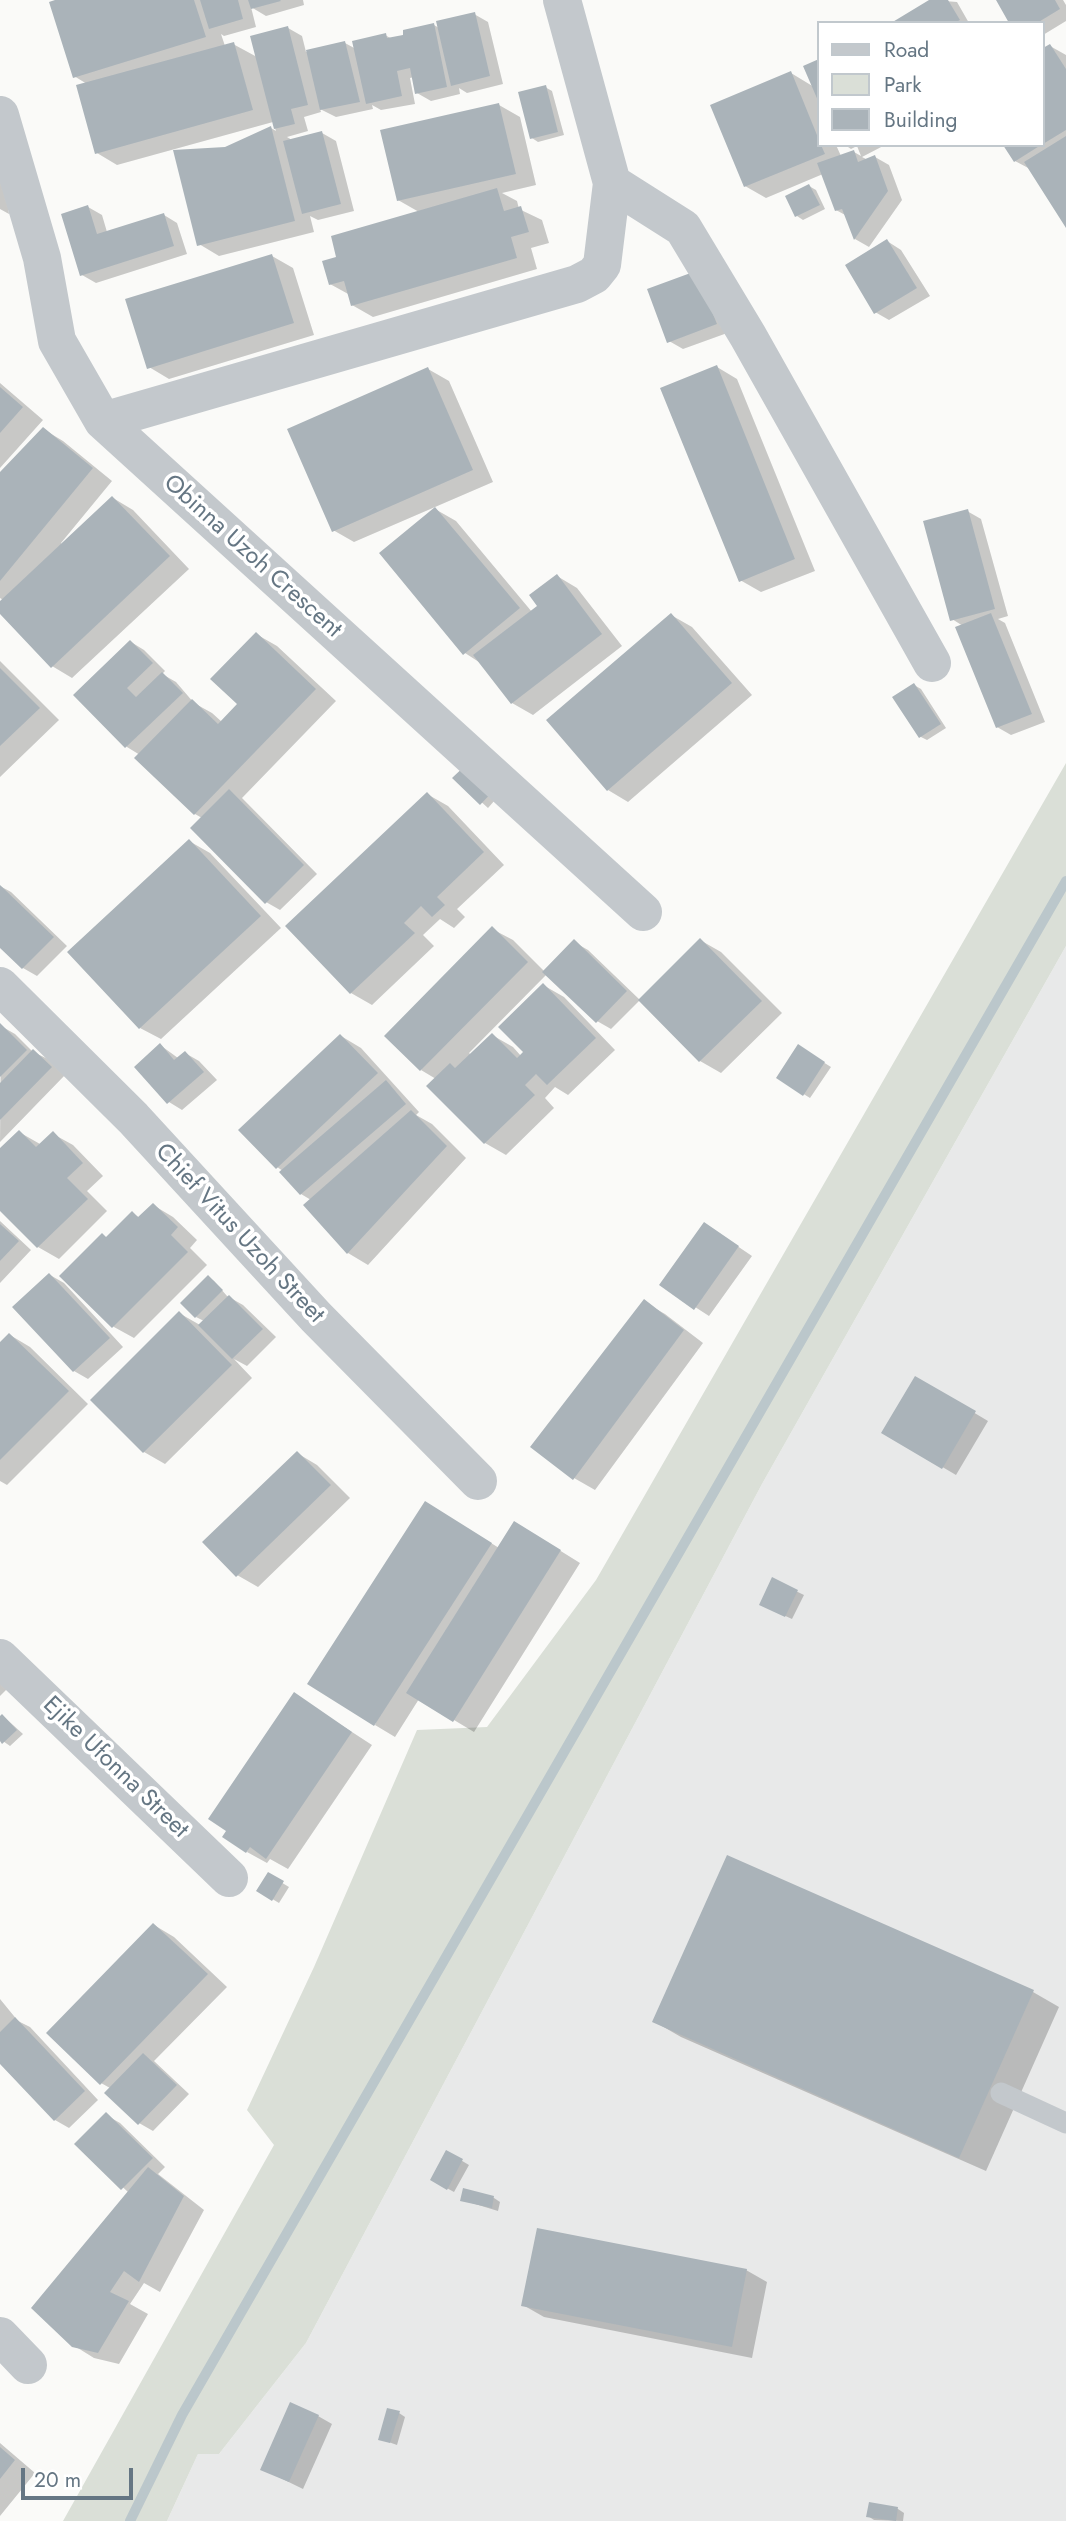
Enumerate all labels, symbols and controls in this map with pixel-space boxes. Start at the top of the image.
legend [818,21,1045,147]
text: Road [884,35,929,65]
text: Park [884,70,921,100]
text: Building [884,105,957,135]
street label: Obinna Uzoh Crescent [157,469,347,645]
street label: Chief Vitus Uzoh Street [148,1138,330,1330]
street label: Ejike Ufonna Street [36,1691,194,1845]
scale bar [24,2454,136,2498]
text: 20 m [34,2465,81,2495]

